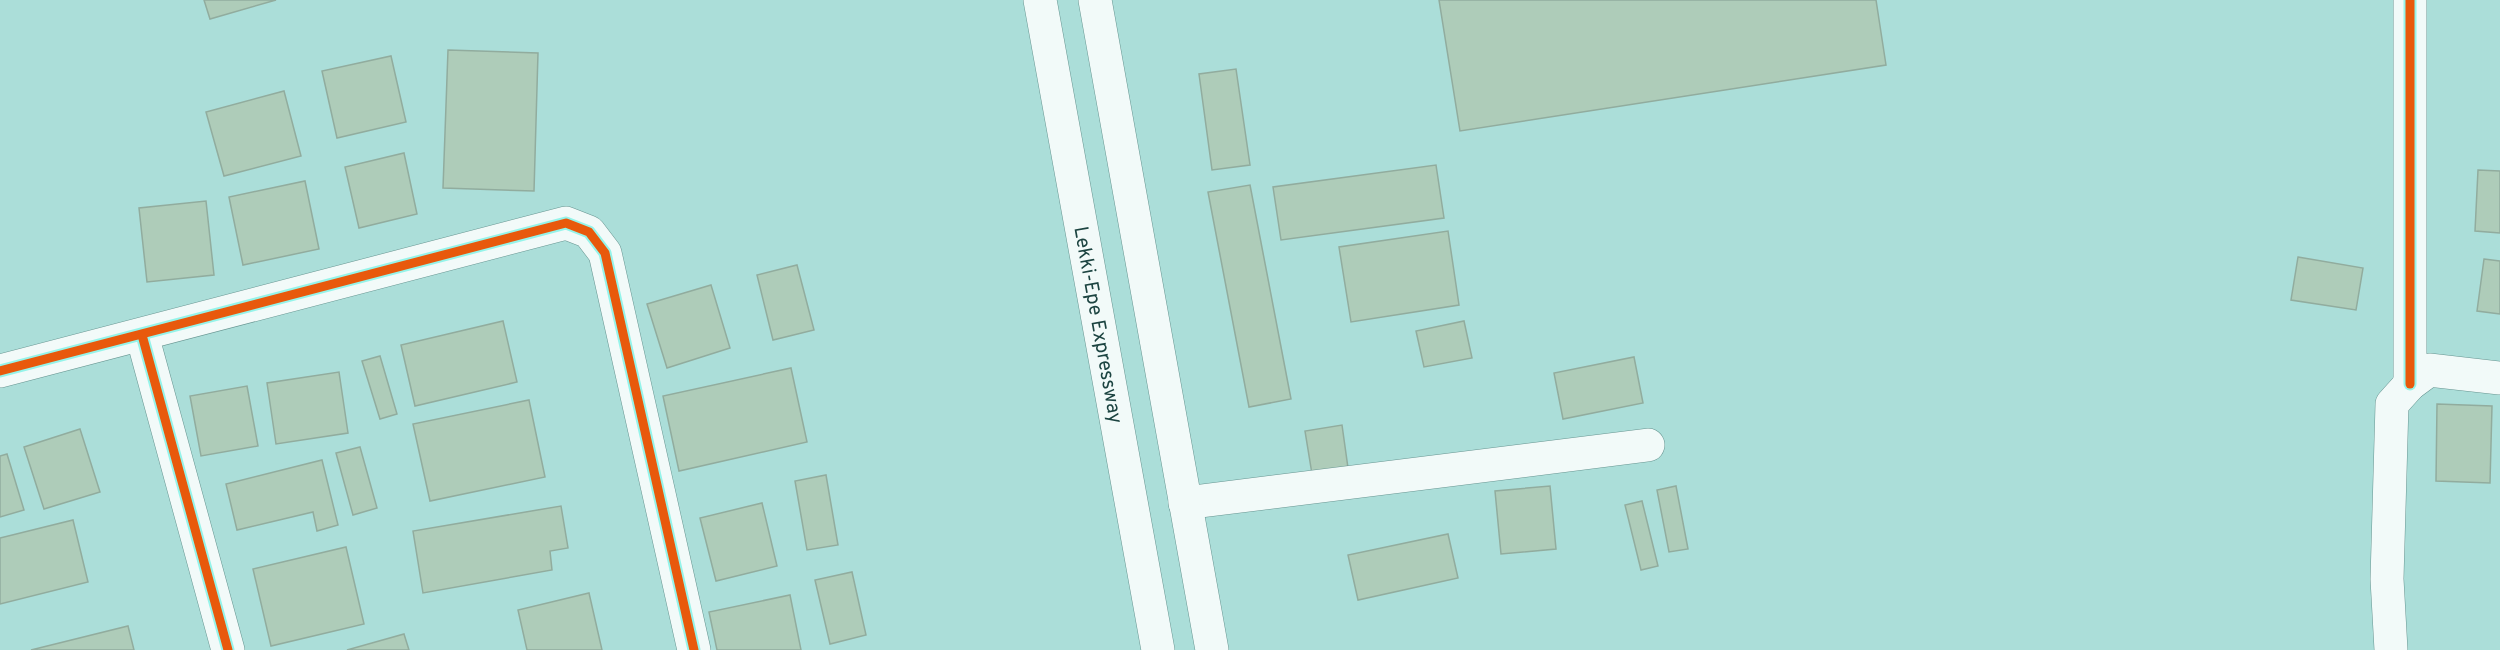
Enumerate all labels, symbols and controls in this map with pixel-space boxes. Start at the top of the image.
street label: Lekki-Epe Expressway [1066,224,1128,426]

